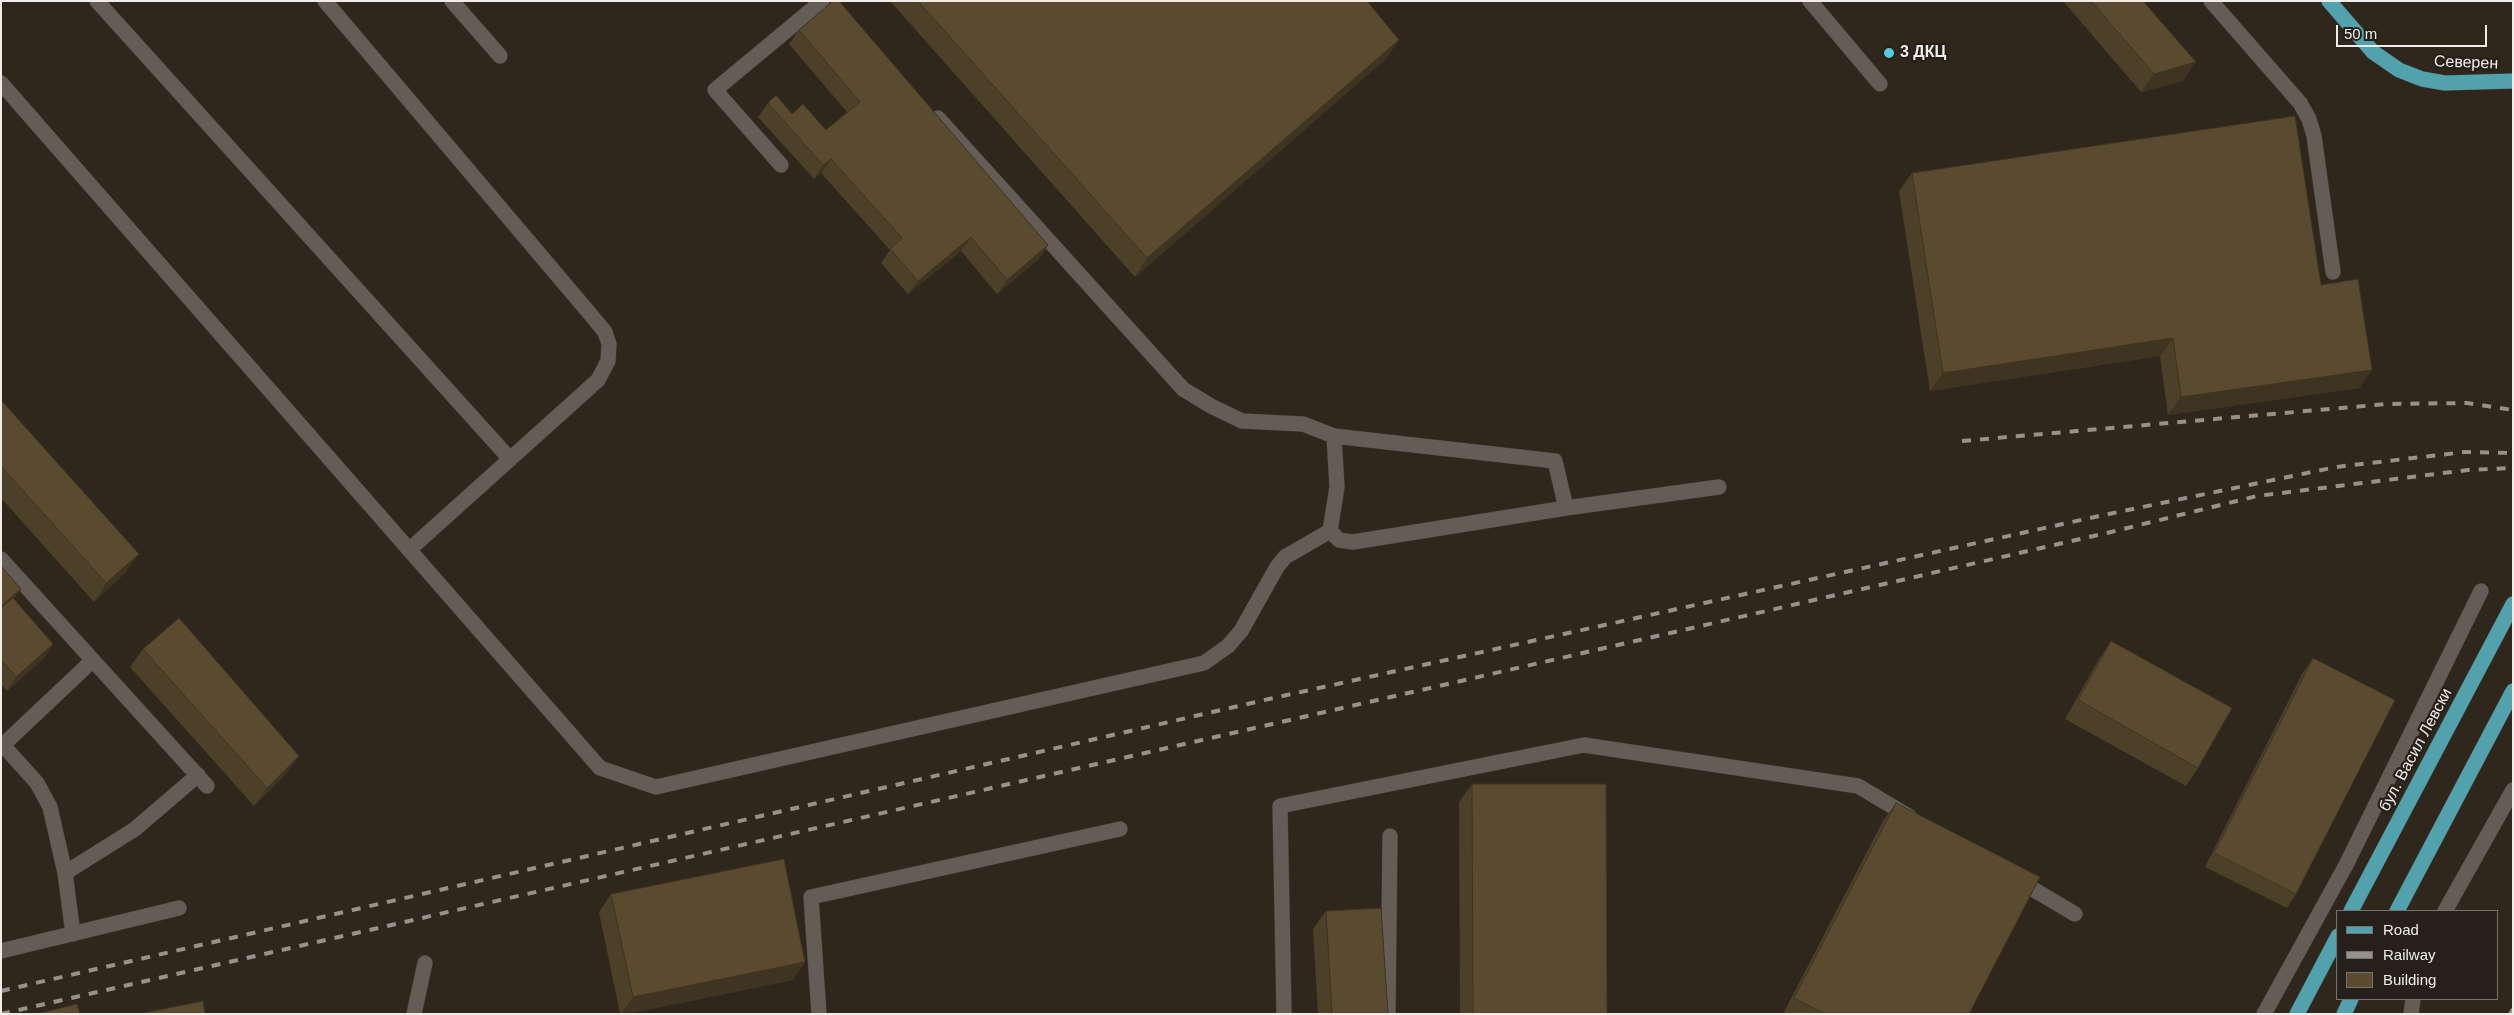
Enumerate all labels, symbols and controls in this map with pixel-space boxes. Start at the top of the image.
scale bar [2339,15,2490,47]
text: 50 m [2344,25,2377,42]
place label: 3 ДКЦ [1900,43,1946,63]
marker: 3 ДКЦ [1882,46,1896,60]
street label: Северен [2434,52,2498,74]
street label: бул. Васил Левски [2375,685,2457,815]
legend [2336,910,2499,1000]
text: Road [2383,921,2419,938]
text: Railway [2383,946,2436,963]
text: Building [2383,971,2436,988]

